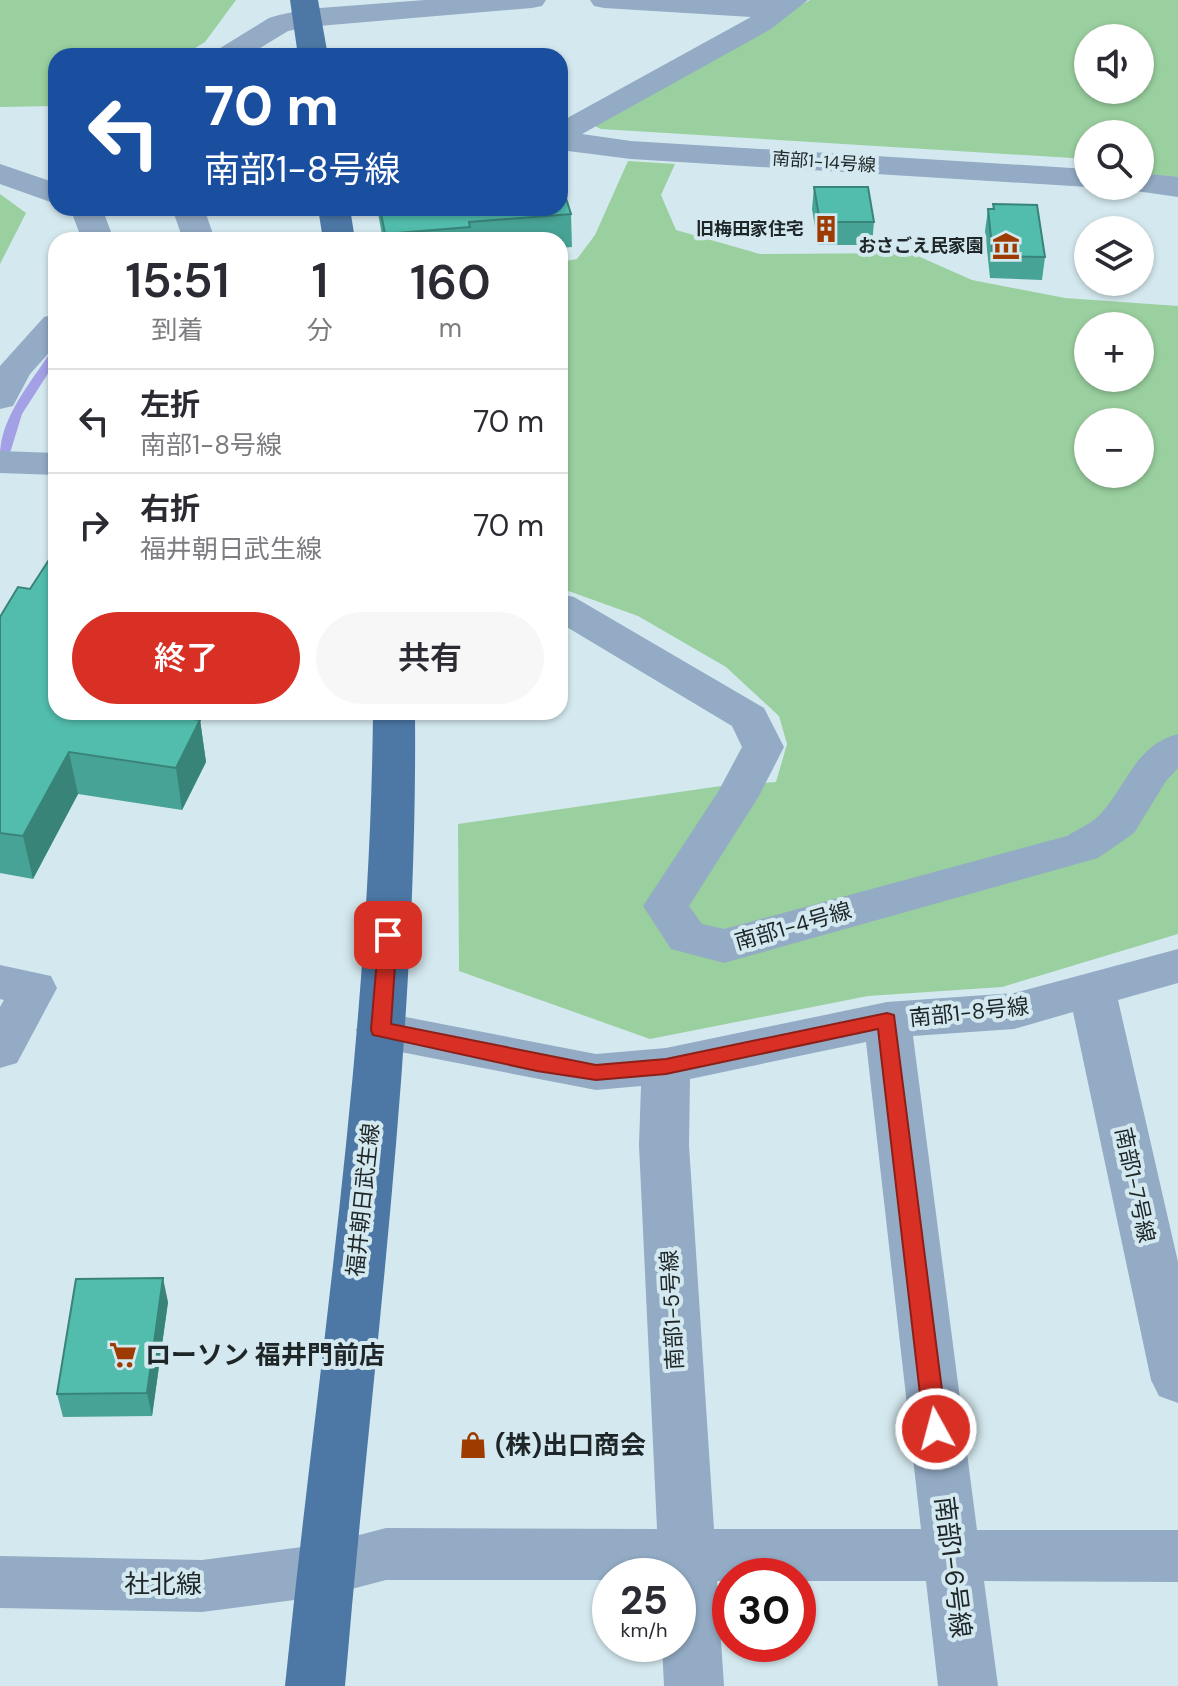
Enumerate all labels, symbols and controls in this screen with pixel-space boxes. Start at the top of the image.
map controls [1074,24,1154,488]
button: sound [1074,24,1154,104]
text: 70 m [204,69,339,142]
icon: left [72,80,176,184]
button: search [1074,120,1154,200]
text: 南部1-8号線 [204,146,401,193]
street label: 南部1-14号線 [771,146,877,178]
building icon: 旧梅田家住宅 [811,214,841,244]
button: layers [1074,216,1154,296]
place label: 旧梅田家住宅 [696,217,804,241]
museum icon: おさごえ民家園 [991,231,1021,261]
place label: おさごえ民家園 [858,234,984,258]
text: 15:51 [125,249,230,312]
text: 1 [311,249,328,312]
text: 160 [410,251,491,314]
text: m [439,311,462,345]
button: + [1074,312,1154,392]
text: 到着 [151,313,203,347]
text: 分 [307,313,333,347]
text: 左折 [140,385,200,424]
icon: left [72,399,116,443]
text: 70 m [473,402,544,441]
button: − [1074,408,1154,488]
text: 南部1-8号線 [140,428,282,462]
text: 右折 [140,489,200,528]
icon: right [72,503,116,547]
text: 70 m [473,506,544,545]
text: 福井朝日武生線 [140,532,322,566]
button: 終了 [72,612,300,704]
button: 共有 [316,612,544,704]
street label: 南部1-4号線 [731,896,855,956]
pin [354,901,422,969]
icon: arrive [366,913,410,957]
street label: 南部1-8号線 [908,991,1030,1033]
street label: 福井朝日武生線 [341,1122,385,1278]
street label: 南部1-7号線 [1109,1125,1161,1245]
street label: 南部1-5号線 [654,1249,690,1371]
place label: ローソン 福井門前店 [145,1338,385,1372]
supermarket icon: ローソン 福井門前店 [108,1340,138,1370]
position arrow [894,1387,978,1471]
place label: (株)出口商会 [495,1428,646,1462]
shop icon: (株)出口商会 [458,1430,488,1460]
street label: 南部1-6号線 [927,1494,979,1640]
speed limit sign: 30 [712,1558,816,1662]
street label: 社北線 [124,1567,202,1601]
text: 25 [620,1574,668,1626]
text: km/h [620,1617,668,1643]

